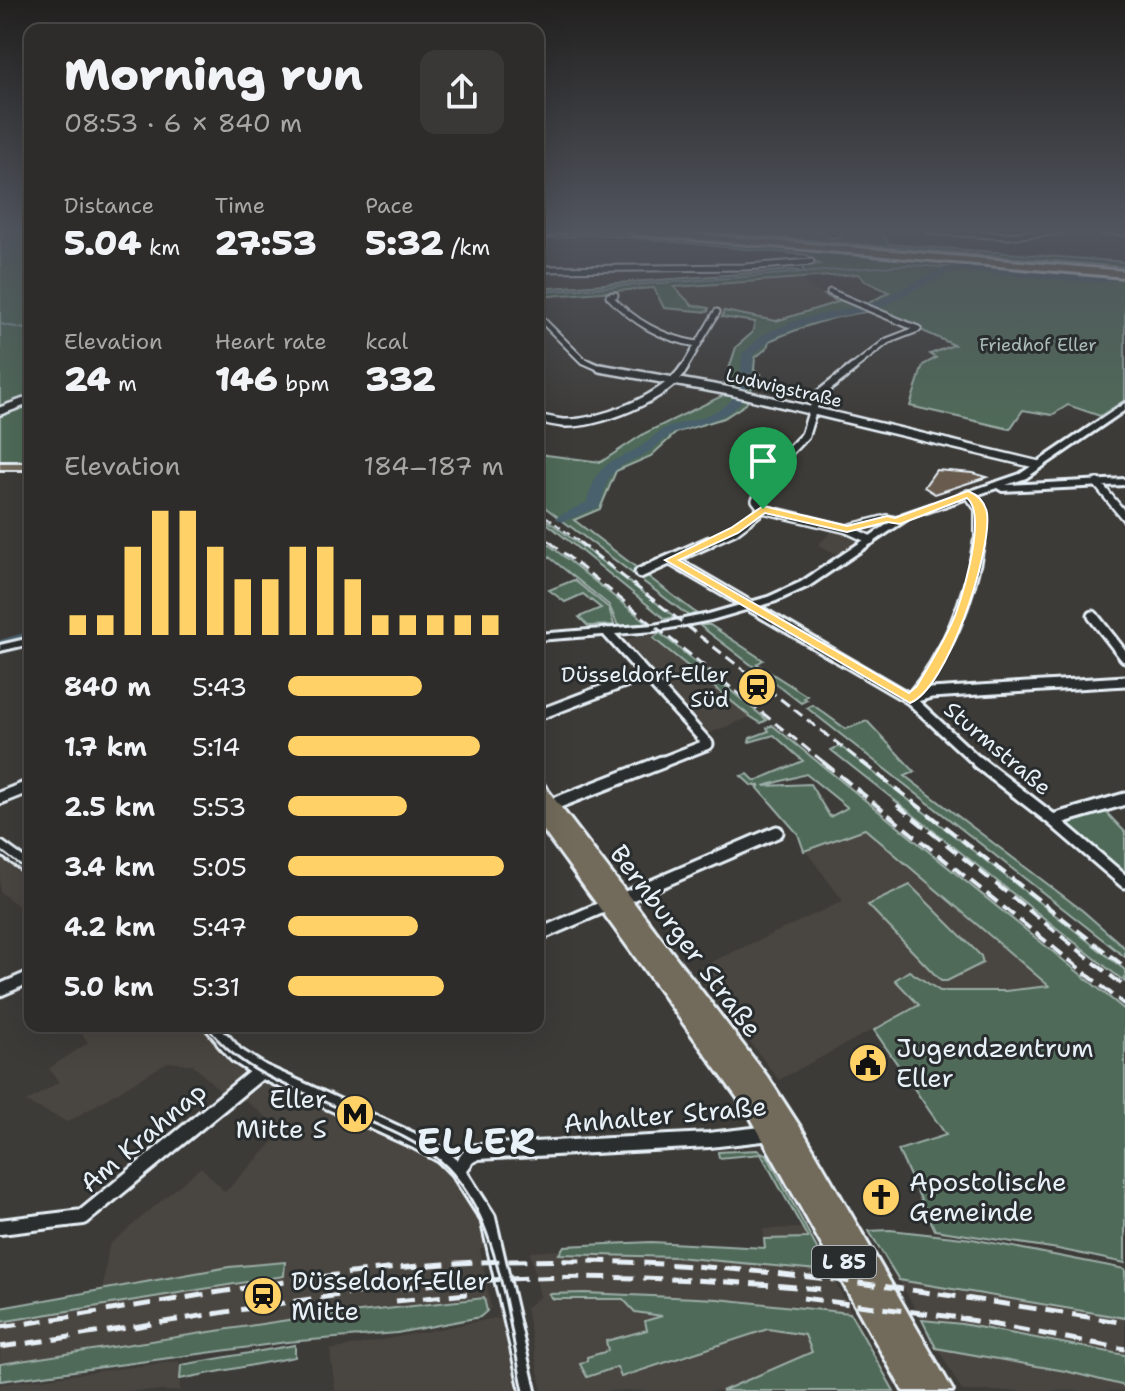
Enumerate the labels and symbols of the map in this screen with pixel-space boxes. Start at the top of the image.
park label: Friedhof Eller [979,333,1097,357]
street label: Ludwigstraße [723,363,845,413]
pin [729,427,797,509]
place label: Düsseldorf-Eller Süd [561,660,729,714]
station icon: Düsseldorf-Eller Süd [736,666,778,708]
street label: Sturmstraße [938,695,1057,802]
street label: Bernburger Straße [602,837,770,1044]
place label: Jugendzentrum Eller [896,1030,1094,1095]
public building icon: Jugendzentrum Eller [847,1042,889,1084]
street label: Am Krahnap [72,1073,213,1200]
place label: Eller Mitte S [236,1081,327,1146]
street label: Anhalter Straße [562,1088,768,1141]
metro station icon: Eller Mitte S [334,1093,376,1135]
district label: ELLER [416,1117,538,1166]
place label: Apostolische Gemeinde [909,1164,1067,1229]
church icon: Apostolische Gemeinde [860,1176,902,1218]
road number: L 85 [812,1246,876,1278]
place label: Düsseldorf-Eller Mitte [291,1263,489,1328]
station icon: Düsseldorf-Eller Mitte [242,1275,284,1317]

